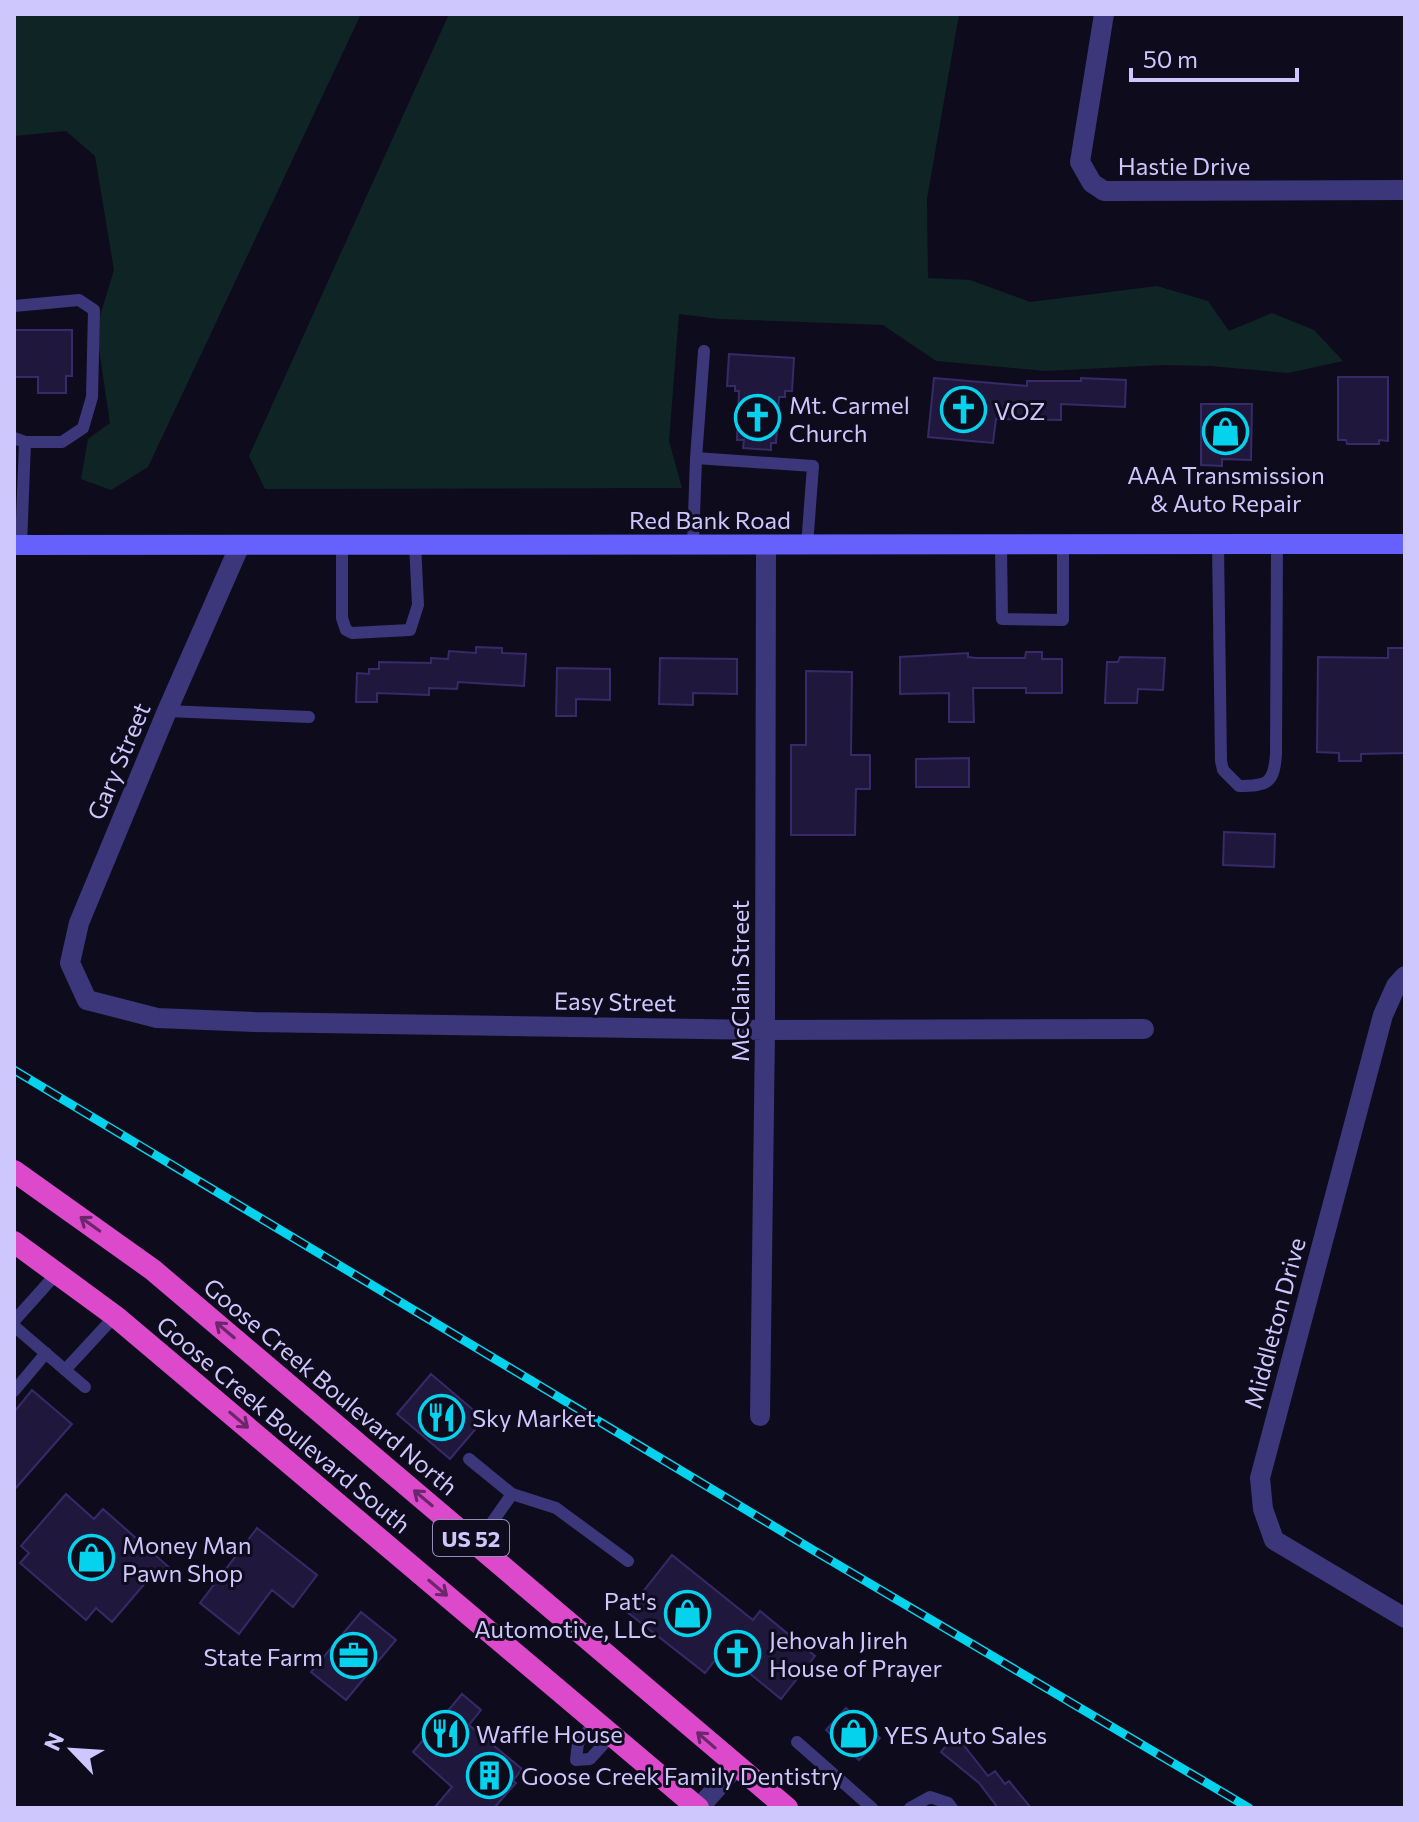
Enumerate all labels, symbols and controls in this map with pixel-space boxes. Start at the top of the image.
scale bar [1131,32,1297,82]
text: 50 m [1143,44,1198,73]
street label: Hastie Drive [1118,151,1250,180]
church icon: VOZ [939,386,987,434]
place label: Mt. Carmel Church [789,390,910,447]
church icon: Mt. Carmel Church [734,394,782,442]
place label: VOZ [994,396,1045,425]
shop icon: AAA Transmission & Auto Repair [1202,408,1250,456]
place label: AAA Transmission & Auto Repair [1127,460,1325,517]
street label: Red Bank Road [629,505,791,534]
street label: Gary Street [80,698,156,824]
street label: McClain Street [725,900,754,1062]
street label: Easy Street [554,985,677,1017]
one-way arrow [80,1215,102,1232]
street label: Middleton Drive [1237,1234,1311,1412]
street label: Goose Creek Boulevard North [198,1271,464,1501]
street label: Goose Creek Boulevard South [151,1309,417,1539]
one-way arrow [215,1321,235,1339]
restaurant icon: Sky Market [417,1393,465,1441]
place label: Sky Market [472,1403,596,1432]
one-way arrow [228,1411,249,1429]
one-way arrow [414,1489,434,1507]
road number: US 52 [433,1520,509,1556]
place label: Money Man Pawn Shop [122,1530,251,1587]
shop icon: Money Man Pawn Shop [67,1534,115,1582]
one-way arrow [427,1579,447,1597]
place label: Pat's Automotive, LLC [474,1586,657,1643]
shop icon: Pat's Automotive, LLC [664,1590,712,1638]
place label: Jehovah Jireh House of Prayer [769,1625,942,1682]
church icon: Jehovah Jireh House of Prayer [714,1629,762,1677]
office icon: State Farm [330,1632,378,1680]
place label: State Farm [203,1642,323,1671]
restaurant icon: Waffle House [421,1709,469,1757]
north arrow [32,1710,112,1790]
shop icon: YES Auto Sales [829,1710,877,1758]
place label: Waffle House [476,1719,623,1748]
place label: YES Auto Sales [884,1720,1047,1749]
text: N [38,1728,69,1755]
one-way arrow [696,1731,717,1749]
building icon: Goose Creek Family Dentistry [466,1751,514,1799]
place label: Goose Creek Family Dentistry [521,1761,843,1790]

